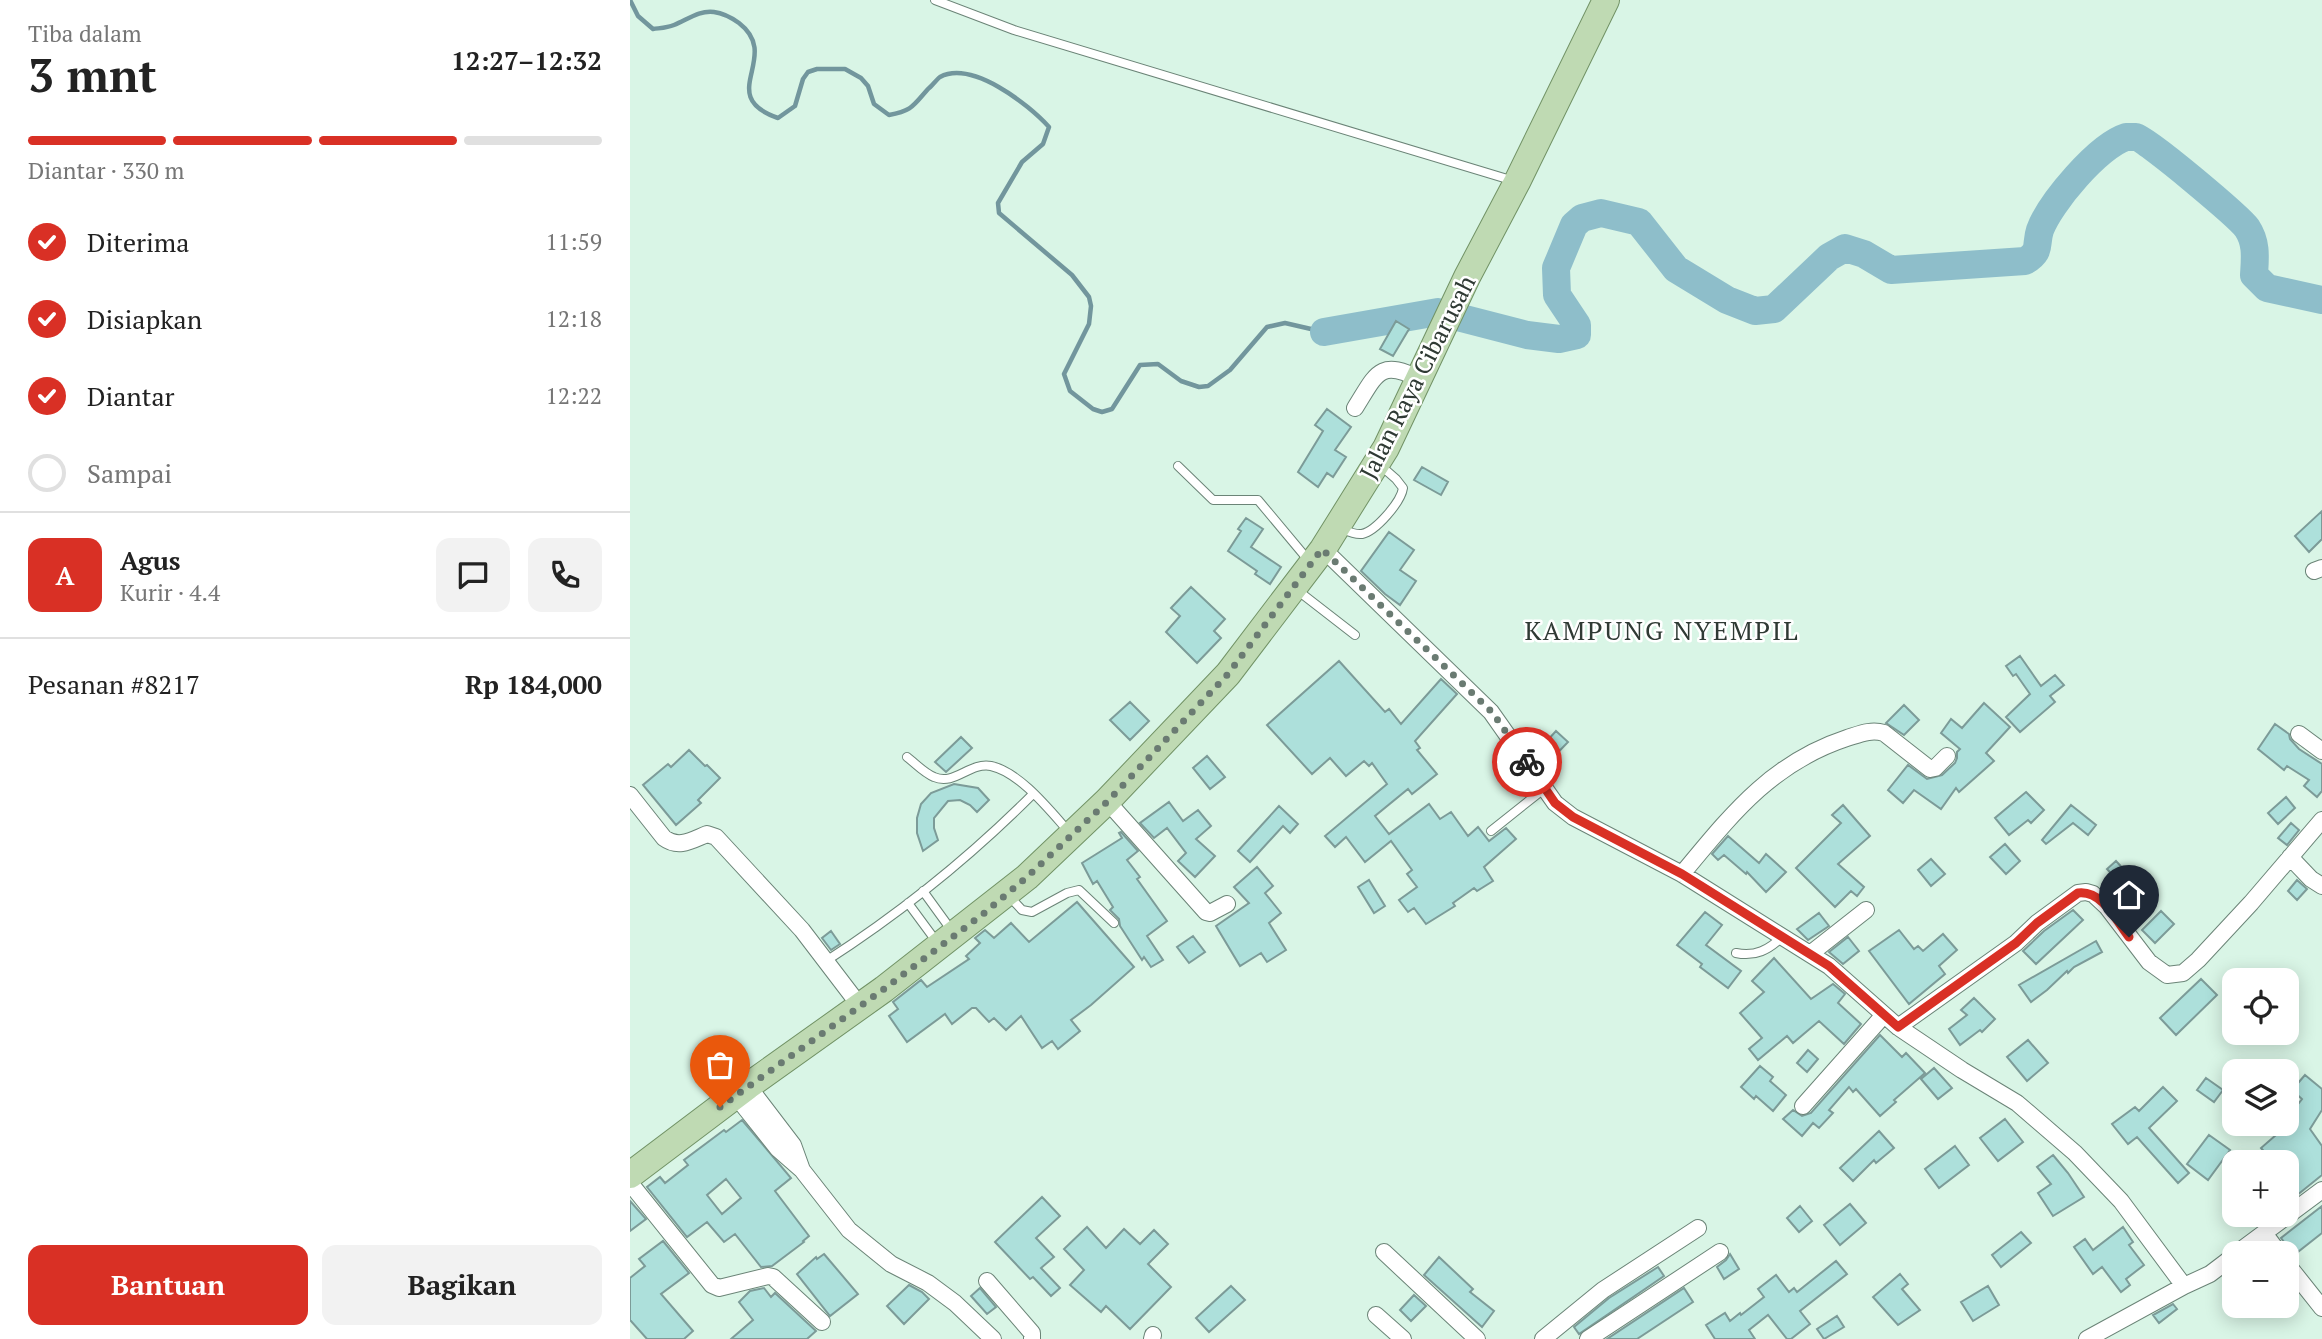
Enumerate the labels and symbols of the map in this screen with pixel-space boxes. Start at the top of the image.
street label: Jalan Raya Cibarusah [1352,270,1482,484]
district label: KAMPUNG NYEMPIL [1524,613,1800,647]
courier [1492,727,1562,797]
pin [2099,865,2159,937]
pin [690,1035,750,1107]

